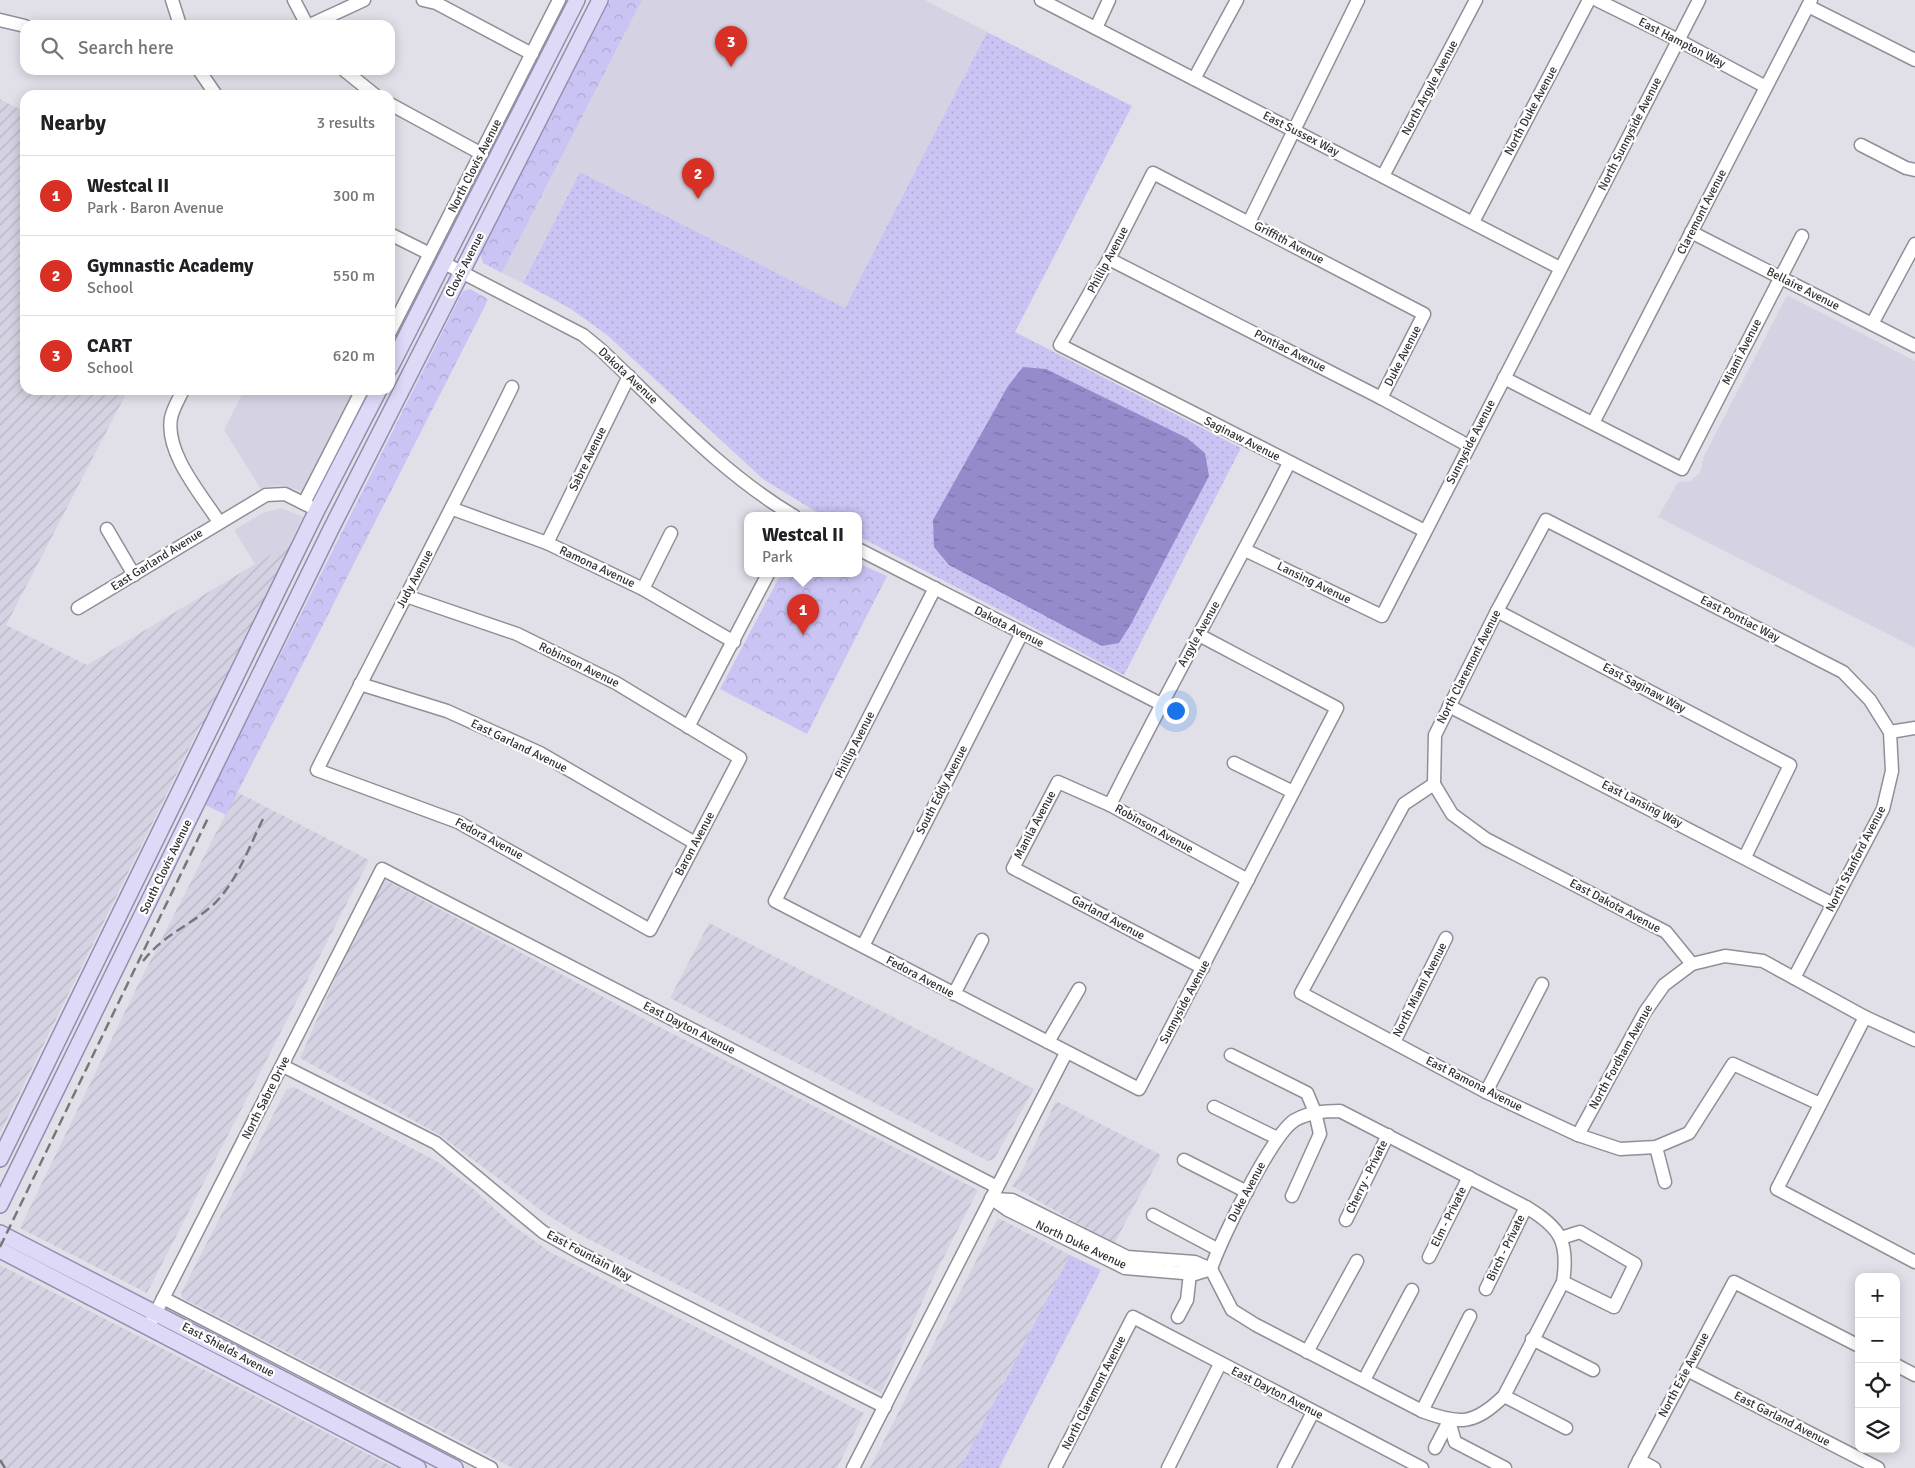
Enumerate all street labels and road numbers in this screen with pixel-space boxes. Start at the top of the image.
street label: East Hampton Way [1636,15,1728,72]
street label: North Argyle Avenue [1399,38,1461,138]
street label: North Duke Avenue [1501,64,1561,158]
street label: North Sunnyside Avenue [1595,75,1665,193]
street label: East Sussex Way [1260,108,1342,160]
street label: North Clovis Avenue [445,117,505,215]
street label: Claremont Avenue [1674,167,1730,257]
street label: Griffith Avenue [1251,218,1327,268]
street label: Phillip Avenue [1084,224,1132,296]
street label: Clovis Avenue [442,230,488,300]
street label: Bellaire Avenue [1764,264,1842,314]
street label: Miami Avenue [1719,317,1765,387]
street label: Duke Avenue [1381,323,1425,389]
street label: Pontiac Avenue [1252,326,1328,376]
street label: Dakota Avenue [595,345,661,407]
street label: Sunnyside Avenue [1443,397,1499,487]
street label: Saginaw Avenue [1201,413,1283,465]
street label: Sabre Avenue [566,425,610,493]
street label: East Garland Avenue [108,526,206,594]
street label: Ramona Avenue [557,543,637,591]
street label: Judy Avenue [393,547,437,611]
street label: Lansing Avenue [1275,559,1353,607]
street label: East Pontiac Way [1698,592,1783,646]
street label: Argyle Avenue [1175,598,1223,670]
street label: Dakota Avenue [972,603,1046,651]
street label: North Claremont Avenue [1434,607,1504,727]
street label: Robinson Avenue [536,639,622,691]
street label: East Saginaw Way [1600,660,1689,716]
street label: Phillip Avenue [832,709,878,781]
street label: East Garland Avenue [468,716,570,776]
street label: South Eddy Avenue [913,743,971,837]
street label: East Lansing Way [1599,777,1685,831]
street label: Manila Avenue [1011,788,1059,862]
street label: Robinson Avenue [1112,801,1196,857]
street label: North Stanford Avenue [1823,804,1889,914]
street label: Baron Avenue [672,809,718,879]
street label: Fedora Avenue [452,815,526,863]
street label: South Clovis Avenue [137,817,195,917]
street label: East Dakota Avenue [1567,876,1663,936]
street label: Garland Avenue [1069,892,1147,944]
street label: North Miami Avenue [1390,940,1450,1040]
street label: Fedora Avenue [883,953,957,1001]
street label: Sunnyside Avenue [1157,958,1213,1046]
street label: East Dayton Avenue [640,998,738,1058]
street label: North Fordham Avenue [1586,1002,1656,1112]
street label: East Ramona Avenue [1423,1053,1525,1115]
street label: North Sabre Drive [239,1054,293,1142]
street label: Cherry - Private [1343,1138,1391,1216]
street label: Duke Avenue [1225,1159,1269,1225]
street label: Elm - Private [1428,1184,1470,1250]
street label: Birch - Private [1483,1212,1529,1284]
street label: North Duke Avenue [1033,1217,1129,1273]
street label: East Fountain Way [544,1227,634,1285]
street label: East Shields Avenue [179,1319,277,1381]
street label: North Ezie Avenue [1655,1330,1713,1420]
street label: North Claremont Avenue [1059,1333,1129,1453]
street label: East Dayton Avenue [1228,1363,1326,1423]
street label: East Garland Avenue [1731,1388,1833,1450]

